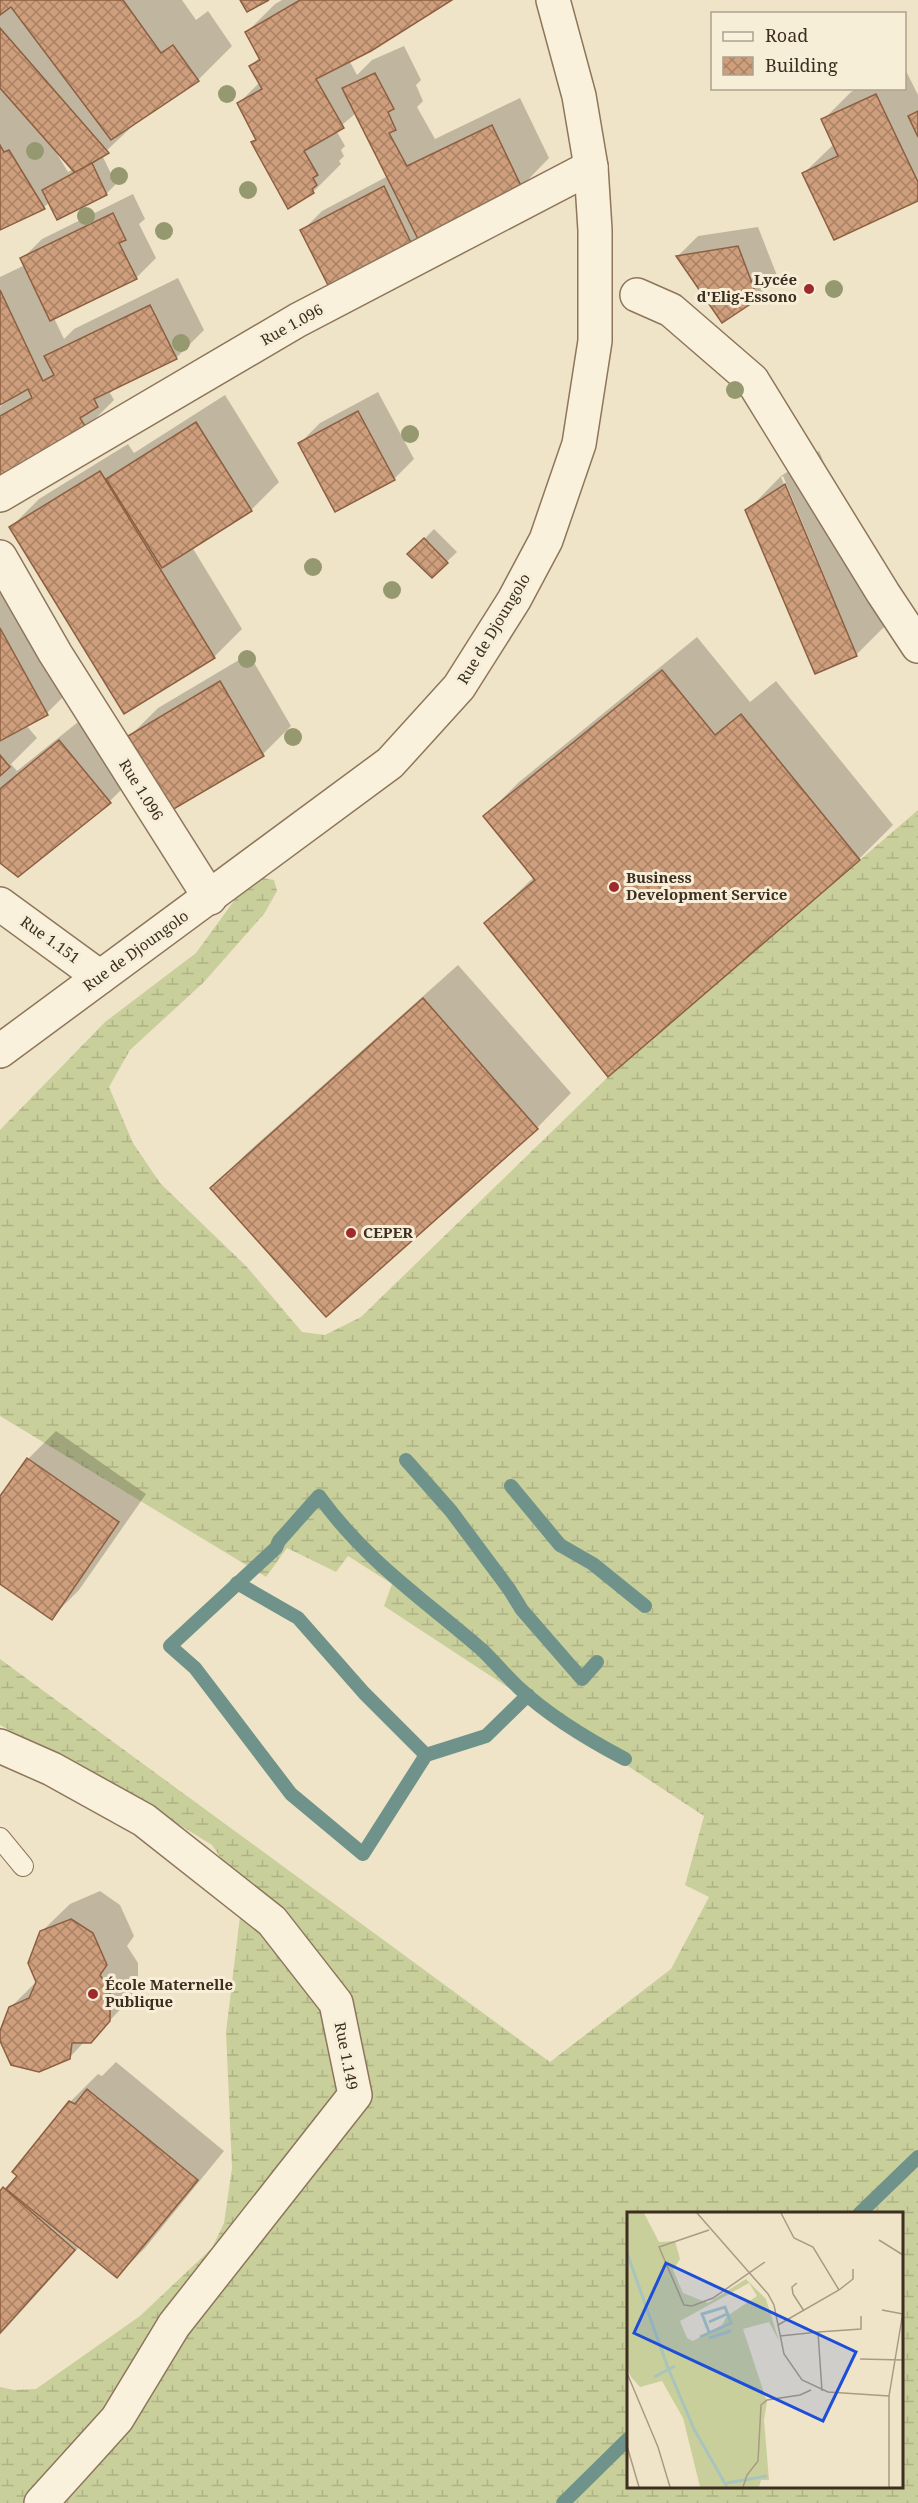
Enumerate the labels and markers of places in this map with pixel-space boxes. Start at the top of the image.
place label: Lycée d'Elig-Essono [697,269,797,306]
marker: Lycée d'Elig-Essono [802,282,816,296]
place label: Business Development Service [626,867,787,904]
marker: Business Development Service [607,880,621,894]
place label: CEPER [363,1222,413,1242]
marker: CEPER [344,1226,358,1240]
place label: École Maternelle Publique [105,1974,233,2011]
marker: École Maternelle Publique [86,1987,100,2001]

